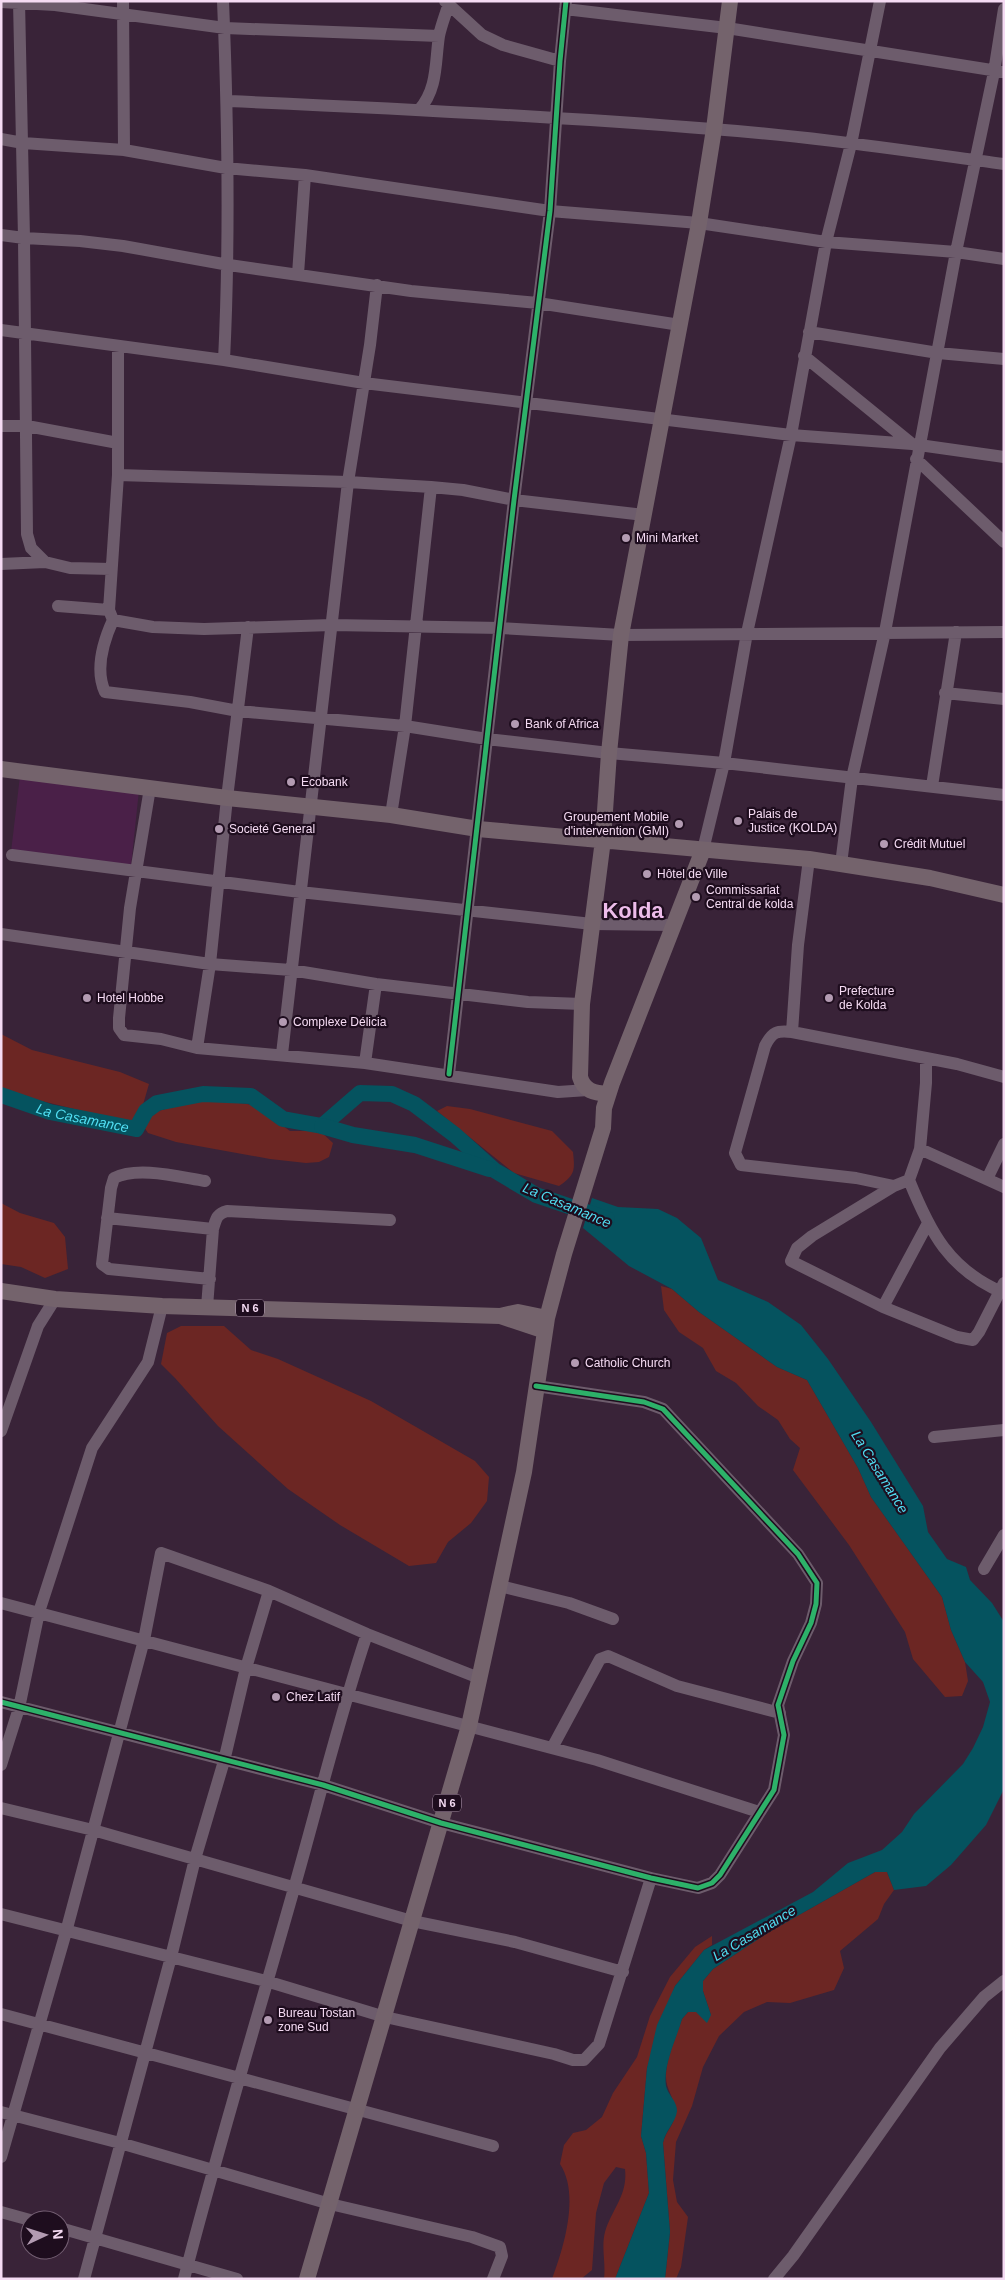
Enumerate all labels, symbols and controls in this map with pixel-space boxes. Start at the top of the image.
place label: Mini Market [636,531,699,545]
marker: Mini Market [620,532,632,544]
place label: Bank of Africa [525,717,599,731]
marker: Bank of Africa [509,718,521,730]
place label: Ecobank [301,775,349,789]
marker: Ecobank [285,776,297,788]
place label: Palais de Justice (KOLDA) [748,807,837,835]
place label: Groupement Mobile d'intervention (GMI) [564,810,669,838]
marker: Palais de Justice (KOLDA) [732,815,744,827]
marker: Groupement Mobile d'intervention (GMI) [673,818,685,830]
place label: Societé General [229,822,315,836]
marker: Societé General [213,823,225,835]
place label: Crédit Mutuel [894,837,965,851]
marker: Crédit Mutuel [878,838,890,850]
place label: Hôtel de Ville [657,867,728,881]
marker: Hôtel de Ville [641,868,653,880]
place label: Commissariat Central de kolda [706,883,794,911]
marker: Commissariat Central de kolda [690,891,702,903]
district label: Kolda [602,898,664,923]
place label: Prefecture de Kolda [839,984,895,1012]
place label: Hotel Hobbe [97,991,164,1005]
marker: Hotel Hobbe [81,992,93,1004]
marker: Prefecture de Kolda [823,992,835,1004]
place label: Complexe Délicia [293,1015,387,1029]
marker: Complexe Délicia [277,1016,289,1028]
water label: La Casamance [34,1100,130,1135]
water label: La Casamance [521,1179,614,1231]
road number: N 6 [236,1300,264,1316]
place label: Catholic Church [585,1356,670,1370]
marker: Catholic Church [569,1357,581,1369]
water label: La Casamance [848,1428,912,1516]
place label: Chez Latif [286,1690,341,1704]
marker: Chez Latif [270,1691,282,1703]
road number: N 6 [433,1795,461,1812]
water label: La Casamance [710,1902,799,1964]
place label: Bureau Tostan zone Sud [278,2006,355,2034]
marker: Bureau Tostan zone Sud [262,2014,274,2026]
north arrow [20,2210,70,2260]
text: N [50,2228,66,2240]

